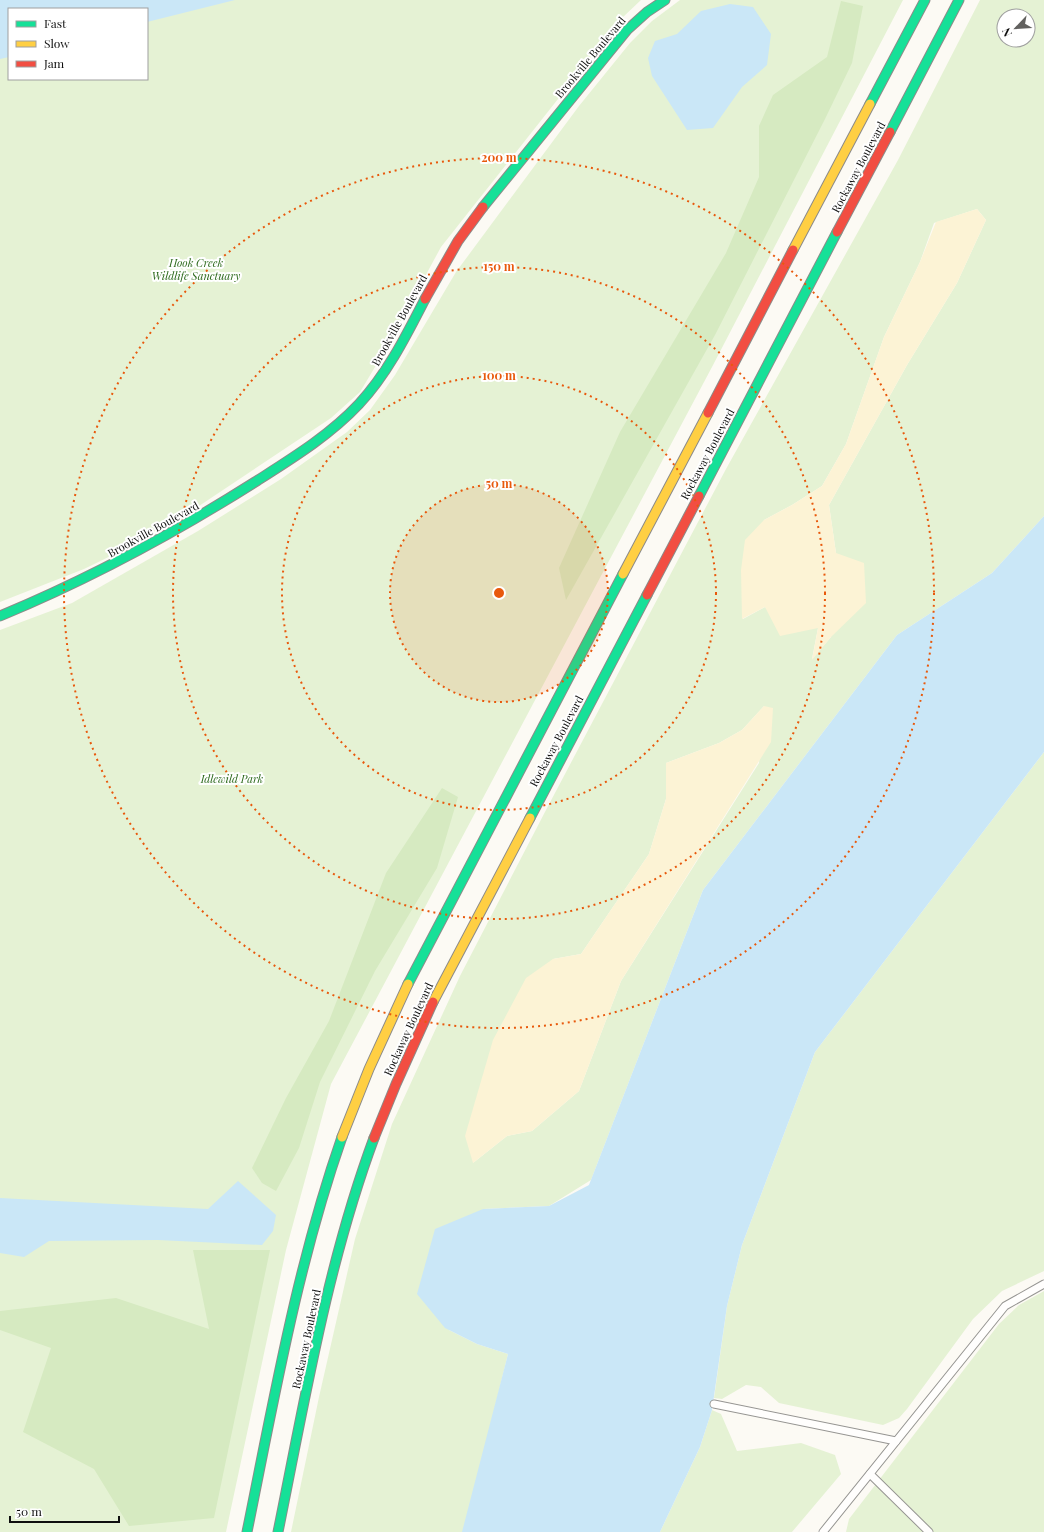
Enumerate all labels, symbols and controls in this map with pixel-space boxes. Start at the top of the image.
legend [8,8,148,80]
north arrow [996,8,1036,48]
street label: Brookville Boulevard [551,13,629,101]
text: Fast [44,15,67,31]
text: N [998,26,1015,39]
text: Slow [44,35,70,51]
text: Jam [43,55,65,71]
street label: Rockaway Boulevard [828,118,889,215]
text: 200 m [481,149,517,165]
park label: Hook Creek Wildlife Sanctuary [152,255,241,283]
text: 150 m [483,258,515,274]
street label: Brookville Boulevard [368,271,431,368]
text: 100 m [482,367,516,383]
street label: Rockaway Boulevard [677,405,738,502]
text: 50 m [486,475,513,491]
street label: Brookville Boulevard [105,497,202,560]
centre of rings [492,586,506,600]
street label: Rockaway Boulevard [526,692,587,789]
park label: Idlewild Park [200,771,264,786]
street label: Rockaway Boulevard [380,979,436,1078]
street label: Rockaway Boulevard [288,1287,324,1390]
scale bar [10,1498,119,1524]
text: 50 m [16,1503,42,1519]

